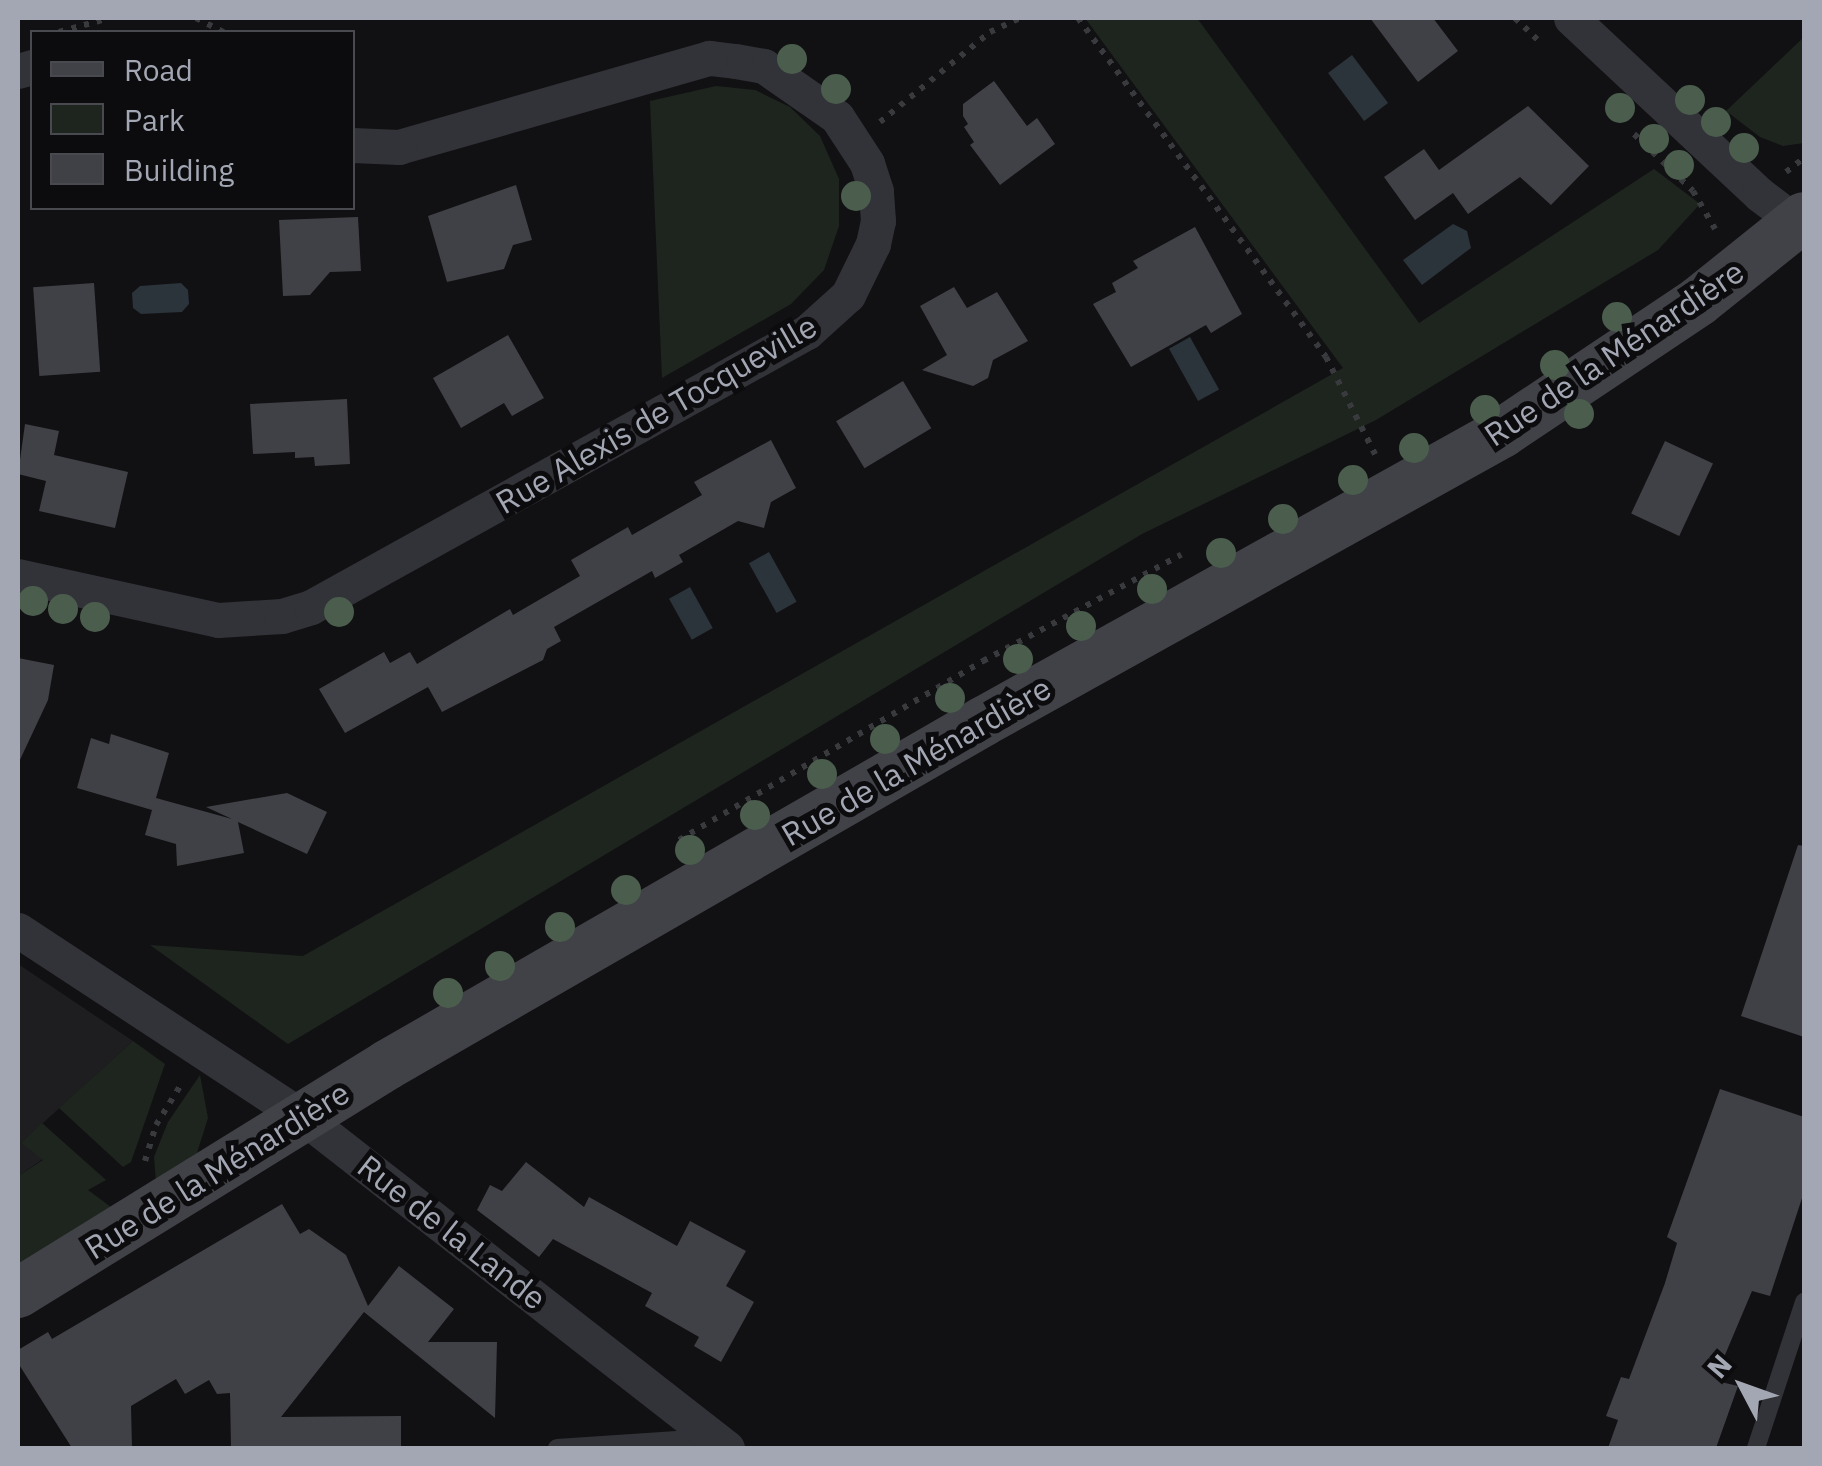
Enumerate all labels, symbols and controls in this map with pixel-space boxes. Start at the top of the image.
legend [30,30,355,210]
text: Road [124,50,193,89]
text: Park [124,100,185,139]
text: Building [124,150,234,189]
street label: Rue de la Ménardière [1477,252,1751,454]
street label: Rue Alexis de Tocqueville [489,306,823,522]
street label: Rue de la Ménardière [775,668,1057,854]
street label: Rue de la Ménardière [78,1073,356,1267]
street label: Rue de la Lande [350,1147,554,1317]
north arrow [1692,1336,1792,1436]
text: N [1698,1346,1740,1386]

